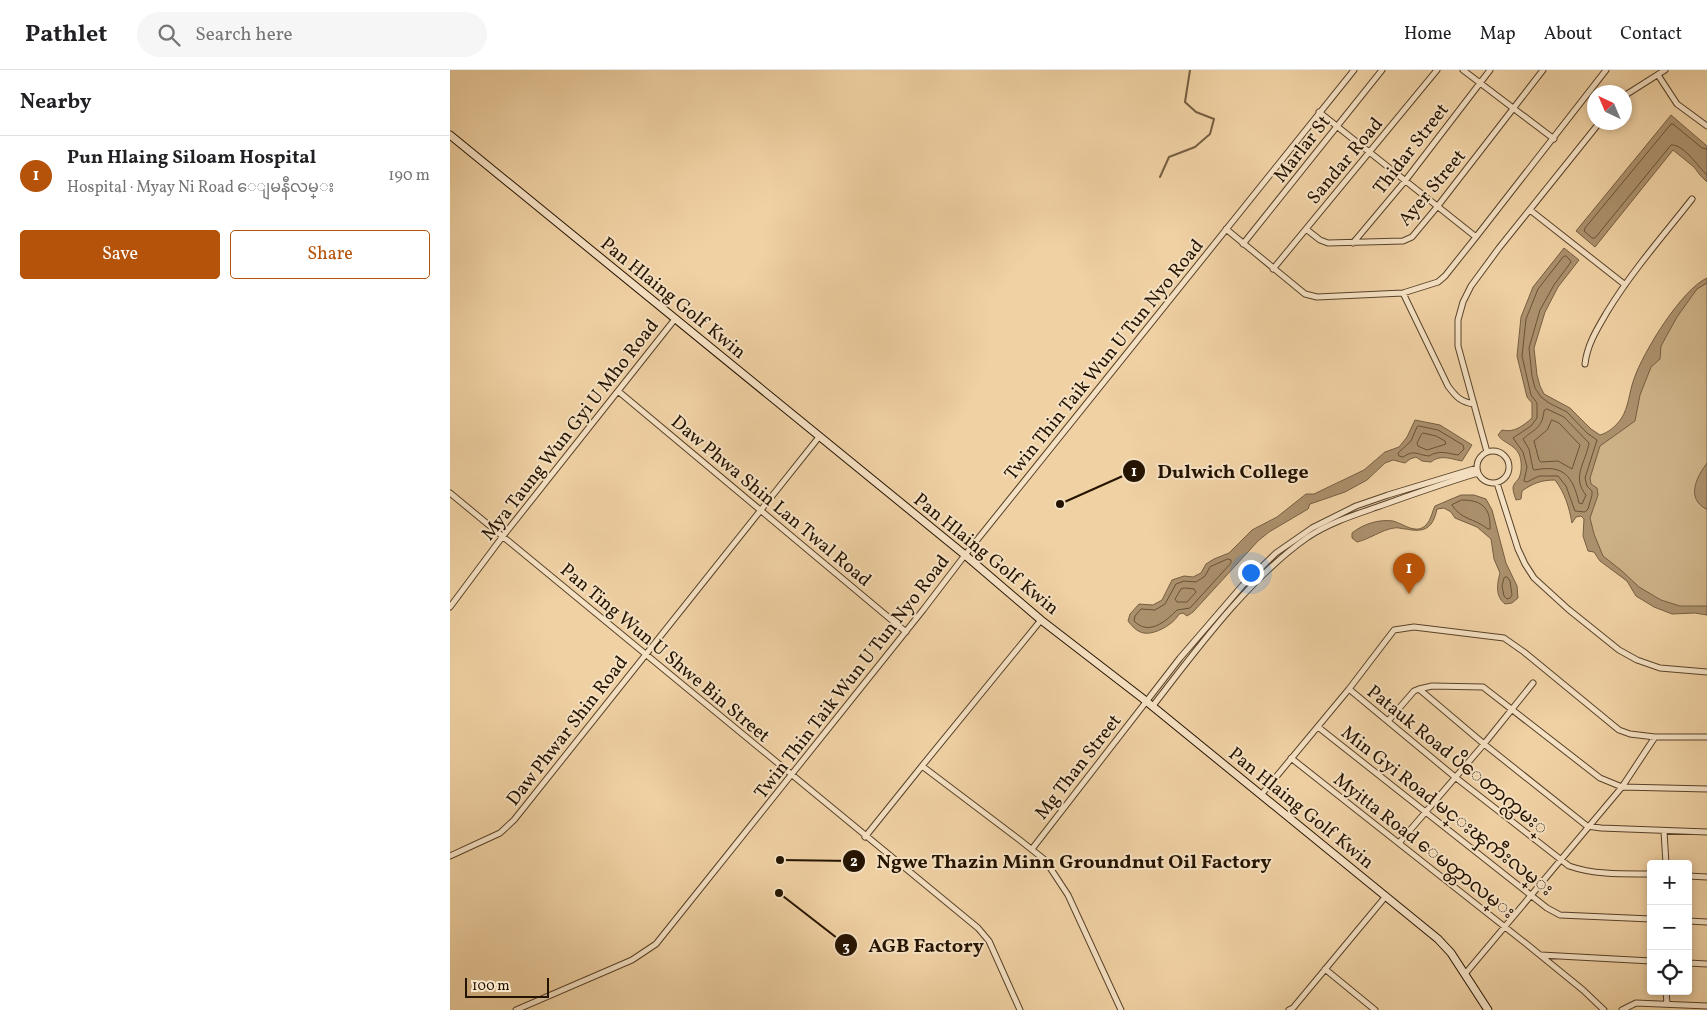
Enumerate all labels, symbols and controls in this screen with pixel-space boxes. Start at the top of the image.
search box [137,12,487,57]
text: Pathlet [25,18,107,52]
icon: search [155,21,183,49]
text: Search here [195,22,293,48]
text: Home [1404,22,1452,47]
text: Map [1480,22,1516,47]
text: About [1544,22,1592,47]
text: Contact [1620,22,1682,47]
north arrow [1587,85,1632,130]
text: Nearby [20,88,91,117]
street label: Thidar Street [1368,98,1456,200]
street label: Marlar St [1268,110,1337,188]
street label: Sandar Road [1301,112,1390,210]
street label: Ayer Street [1393,144,1473,232]
text: Pun Hlaing Siloam Hospital [67,145,316,171]
text: 1 [33,165,39,187]
text: 190 m [388,165,430,187]
text: Hospital · Myay Ni Road ေျမနီလမ္း [67,177,334,199]
button: Save [20,230,220,279]
button: Share [230,230,430,279]
street label: Pan Hlaing Golf Kwin [594,232,751,366]
street label: Twin Thin Taik Wun U Tun Nyo Road [999,234,1210,486]
street label: Mya Taung Wun Gyi U Mho Road [476,314,665,546]
street label: Daw Phwa Shin Lan Twal Road [665,410,876,593]
callout: Dulwich College [1122,453,1318,488]
text: Dulwich College [1157,459,1309,487]
text: 1 [1131,462,1137,483]
street label: Pan Hlaing Golf Kwin [907,488,1064,622]
street label: Twin Thin Taik Wun U Tun Nyo Road [749,550,956,805]
pin: 1 [1393,553,1425,594]
street label: Pan Ting Wun U Shwe Bin Street [554,558,776,749]
your location [1238,560,1264,586]
street label: Daw Phwar Shin Road [501,651,634,812]
street label: Patauk Road ပိေတာက္လမး္ [1360,677,1555,843]
street label: Mg Than Street [1029,709,1128,825]
street label: Min Gyi Road မင္းၾကီးလမ္း [1335,718,1560,904]
street label: Pan Hlaing Golf Kwin [1222,742,1379,876]
street label: Myitta Road ေမတ္တာလမ္း [1327,767,1520,927]
callout: Ngwe Thazin Minn Groundnut Oil Factory [842,843,1282,878]
text: Ngwe Thazin Minn Groundnut Oil Factory [877,849,1271,877]
text: 2 [850,852,858,873]
map controls [1647,860,1692,995]
button: + [1647,860,1692,905]
button: − [1647,905,1692,950]
callout: AGB Factory [833,928,994,963]
text: AGB Factory [868,933,984,961]
text: 3 [842,937,850,958]
button: locate [1647,950,1692,995]
scale bar [465,975,549,998]
text: 100 m [472,977,510,996]

